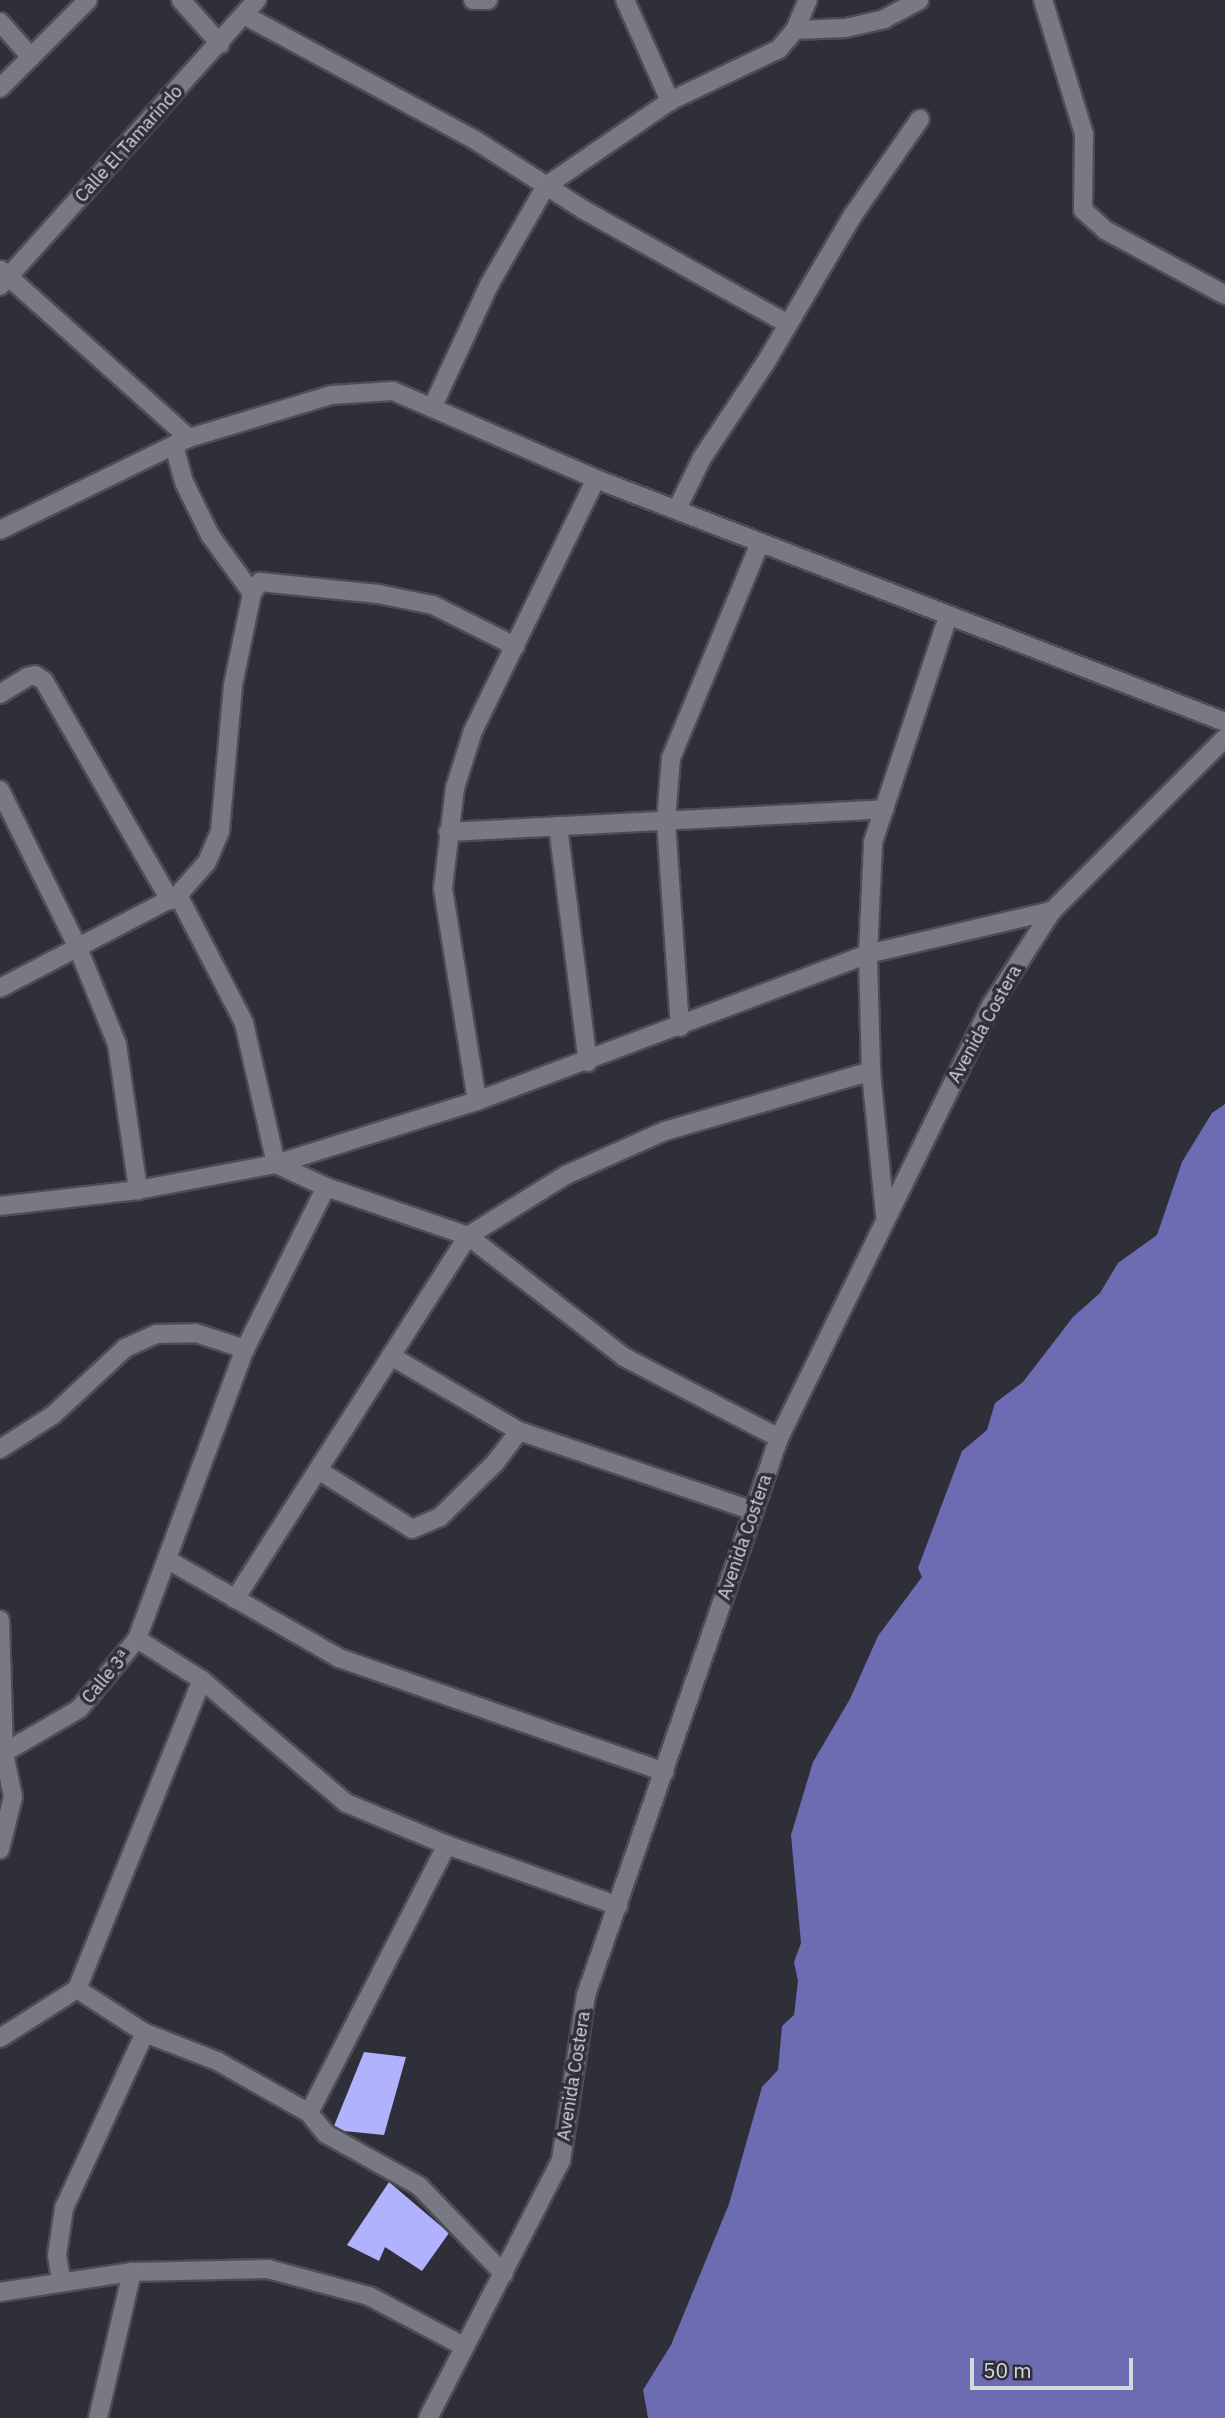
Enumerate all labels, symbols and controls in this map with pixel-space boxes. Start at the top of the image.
street label: Calle El Tamarindo [71,81,187,207]
street label: Avenida Costera [944,961,1026,1087]
street label: Avenida Costera [713,1472,777,1602]
street label: Calle 3ª [78,1646,134,1708]
street label: Avenida Costera [553,2010,595,2142]
scale bar [973,2344,1136,2388]
text: 50 m [983,2356,1032,2384]

